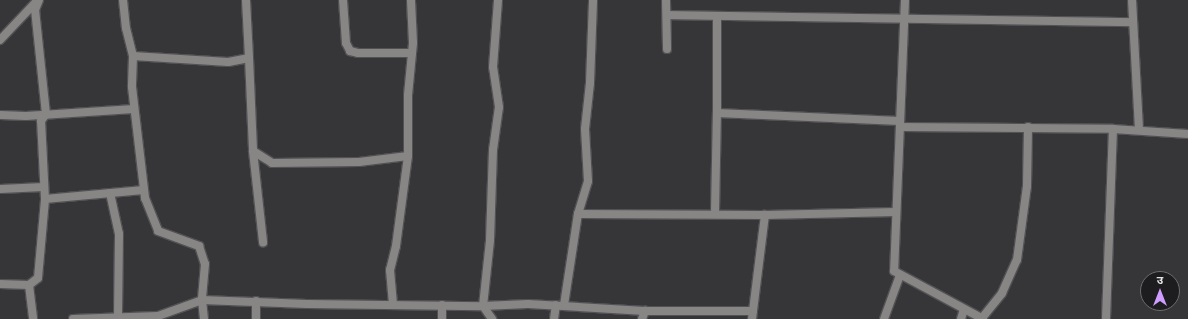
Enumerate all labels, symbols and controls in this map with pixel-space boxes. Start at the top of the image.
north arrow [1140,271,1180,311]
text: उ [1157,273,1163,287]

